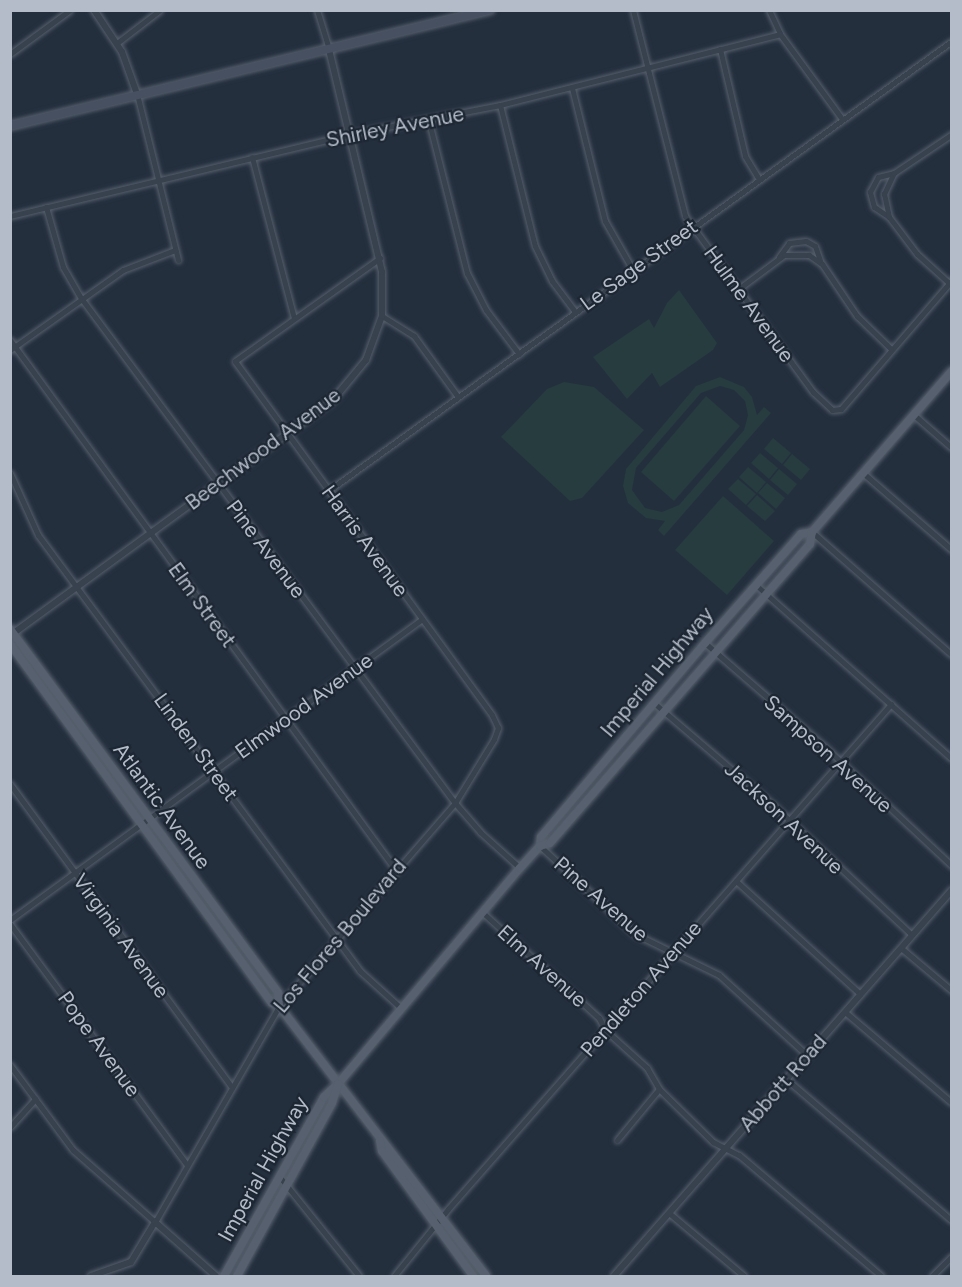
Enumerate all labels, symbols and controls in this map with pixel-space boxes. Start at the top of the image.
street label: Shirley Avenue [324,101,466,153]
street label: Le Sage Street [575,214,703,316]
street label: Hulme Avenue [698,241,800,367]
street label: Beechwood Avenue [180,382,346,516]
street label: Harris Avenue [316,480,414,602]
street label: Pine Avenue [221,495,311,603]
street label: Elm Street [163,558,241,652]
street label: Imperial Highway [595,602,719,742]
street label: Elmwood Avenue [230,648,378,764]
street label: Linden Street [148,688,244,806]
street label: Sampson Avenue [759,690,897,818]
street label: Atlantic Avenue [108,738,216,874]
street label: Jackson Avenue [719,757,849,879]
street label: Pine Avenue [549,851,653,947]
street label: Los Flores Boulevard [268,854,412,1018]
street label: Virginia Avenue [68,869,174,1003]
street label: Pendleton Avenue [575,916,707,1062]
street label: Elm Avenue [492,919,592,1013]
street label: Pope Avenue [52,986,146,1102]
street label: Abbott Road [734,1029,832,1137]
street label: Imperial Highway [213,1092,313,1246]

